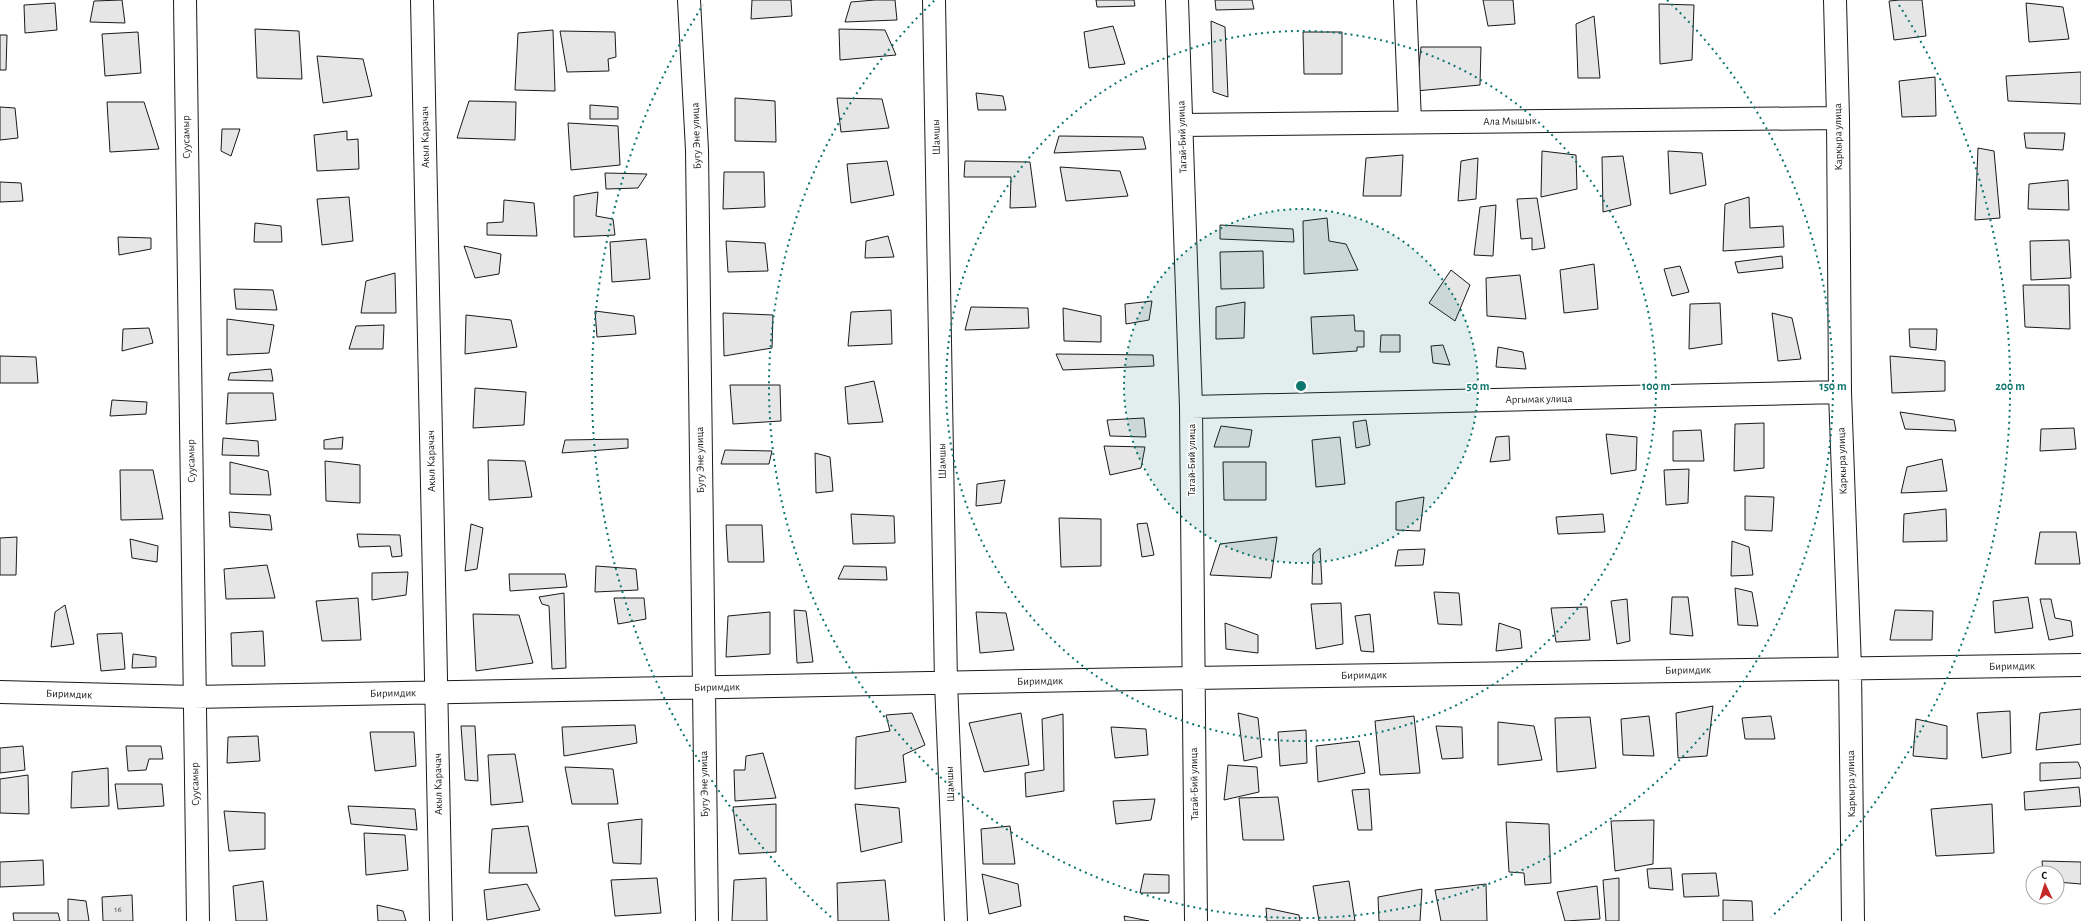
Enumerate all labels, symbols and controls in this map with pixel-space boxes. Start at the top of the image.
street label: Тагай-Бий улица [1175,100,1189,174]
street label: Бугу Эне улица [689,103,703,169]
street label: Каркыра улица [1832,103,1844,171]
street label: Акыл Карачач [419,106,431,168]
street label: Суусамыр [180,115,192,159]
street label: Ала Мышык [1483,115,1537,127]
street label: Шамшы [930,119,942,155]
centre of rings [1294,379,1308,393]
text: 50 m [1467,380,1490,392]
text: 100 m [1642,380,1670,392]
text: 150 m [1819,380,1847,392]
text: 200 m [1995,380,2025,392]
street label: Аргымак улица [1505,393,1573,405]
street label: Тагай-Бий улица [1186,424,1197,496]
street label: Бугу Эне улица [694,427,706,493]
street label: Каркыра улица [1835,427,1849,495]
street label: Акыл Карачач [425,430,437,492]
street label: Суусамыр [185,439,197,483]
street label: Шамшы [936,443,948,479]
street label: Биримдик [1989,660,2035,672]
street label: Биримдик [1665,664,1711,676]
street label: Биримдик [1341,669,1387,681]
street label: Биримдик [1017,675,1063,687]
street label: Биримдик [694,681,740,693]
street label: Биримдик [370,687,416,699]
street label: Биримдик [46,688,92,700]
street label: Тагай-Бий улица [1188,748,1200,820]
street label: Каркыра улица [1845,750,1857,818]
street label: Бугу Эне улица [698,751,710,817]
street label: Акыл Карачач [432,753,444,815]
street label: Суусамыр [189,762,201,806]
street label: Шамшы [944,766,956,802]
north arrow [2025,865,2065,905]
text: С [2041,870,2048,881]
house number: 16 [114,905,122,914]

